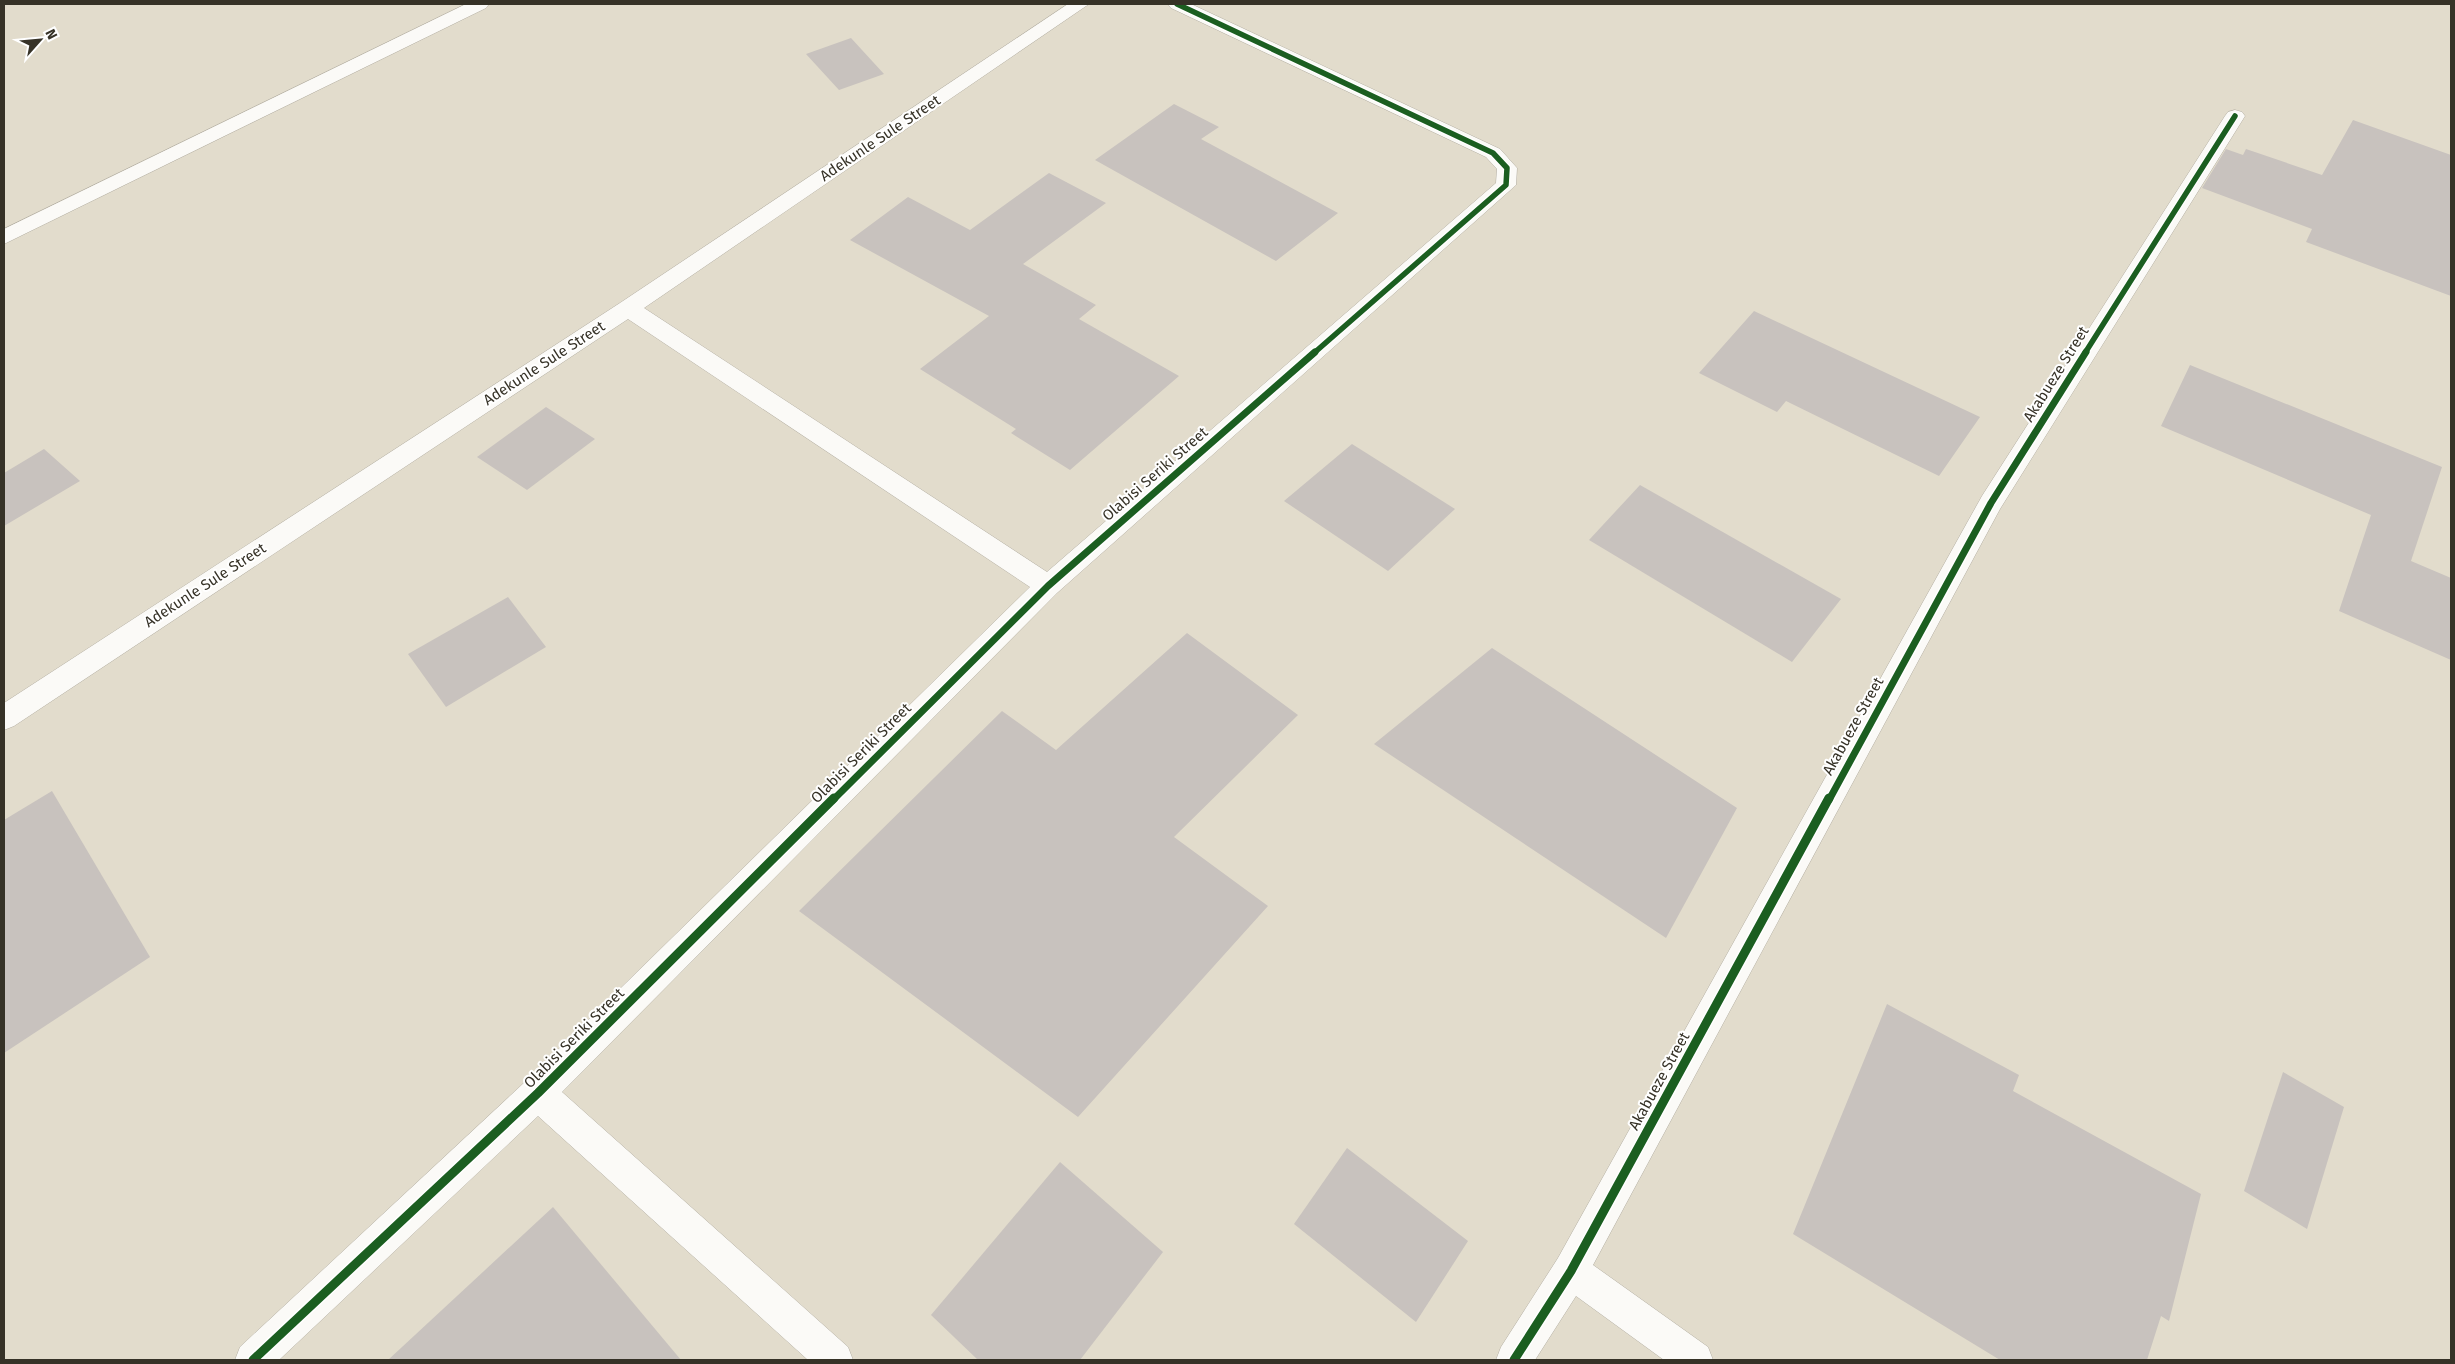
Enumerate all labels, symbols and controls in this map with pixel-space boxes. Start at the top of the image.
north arrow [15,15,65,65]
text: N [41,26,61,42]
street label: Adekunle Sule Street [816,91,944,185]
street label: Adekunle Sule Street [480,317,609,409]
street label: Akabueze Street [2019,322,2093,425]
street label: Olabisi Seriki Street [1098,423,1212,525]
street label: Adekunle Sule Street [141,539,270,631]
street label: Akabueze Street [1819,673,1888,778]
street label: Olabisi Seriki Street [807,699,915,807]
street label: Olabisi Seriki Street [520,984,628,1092]
street label: Akabueze Street [1625,1028,1694,1133]

